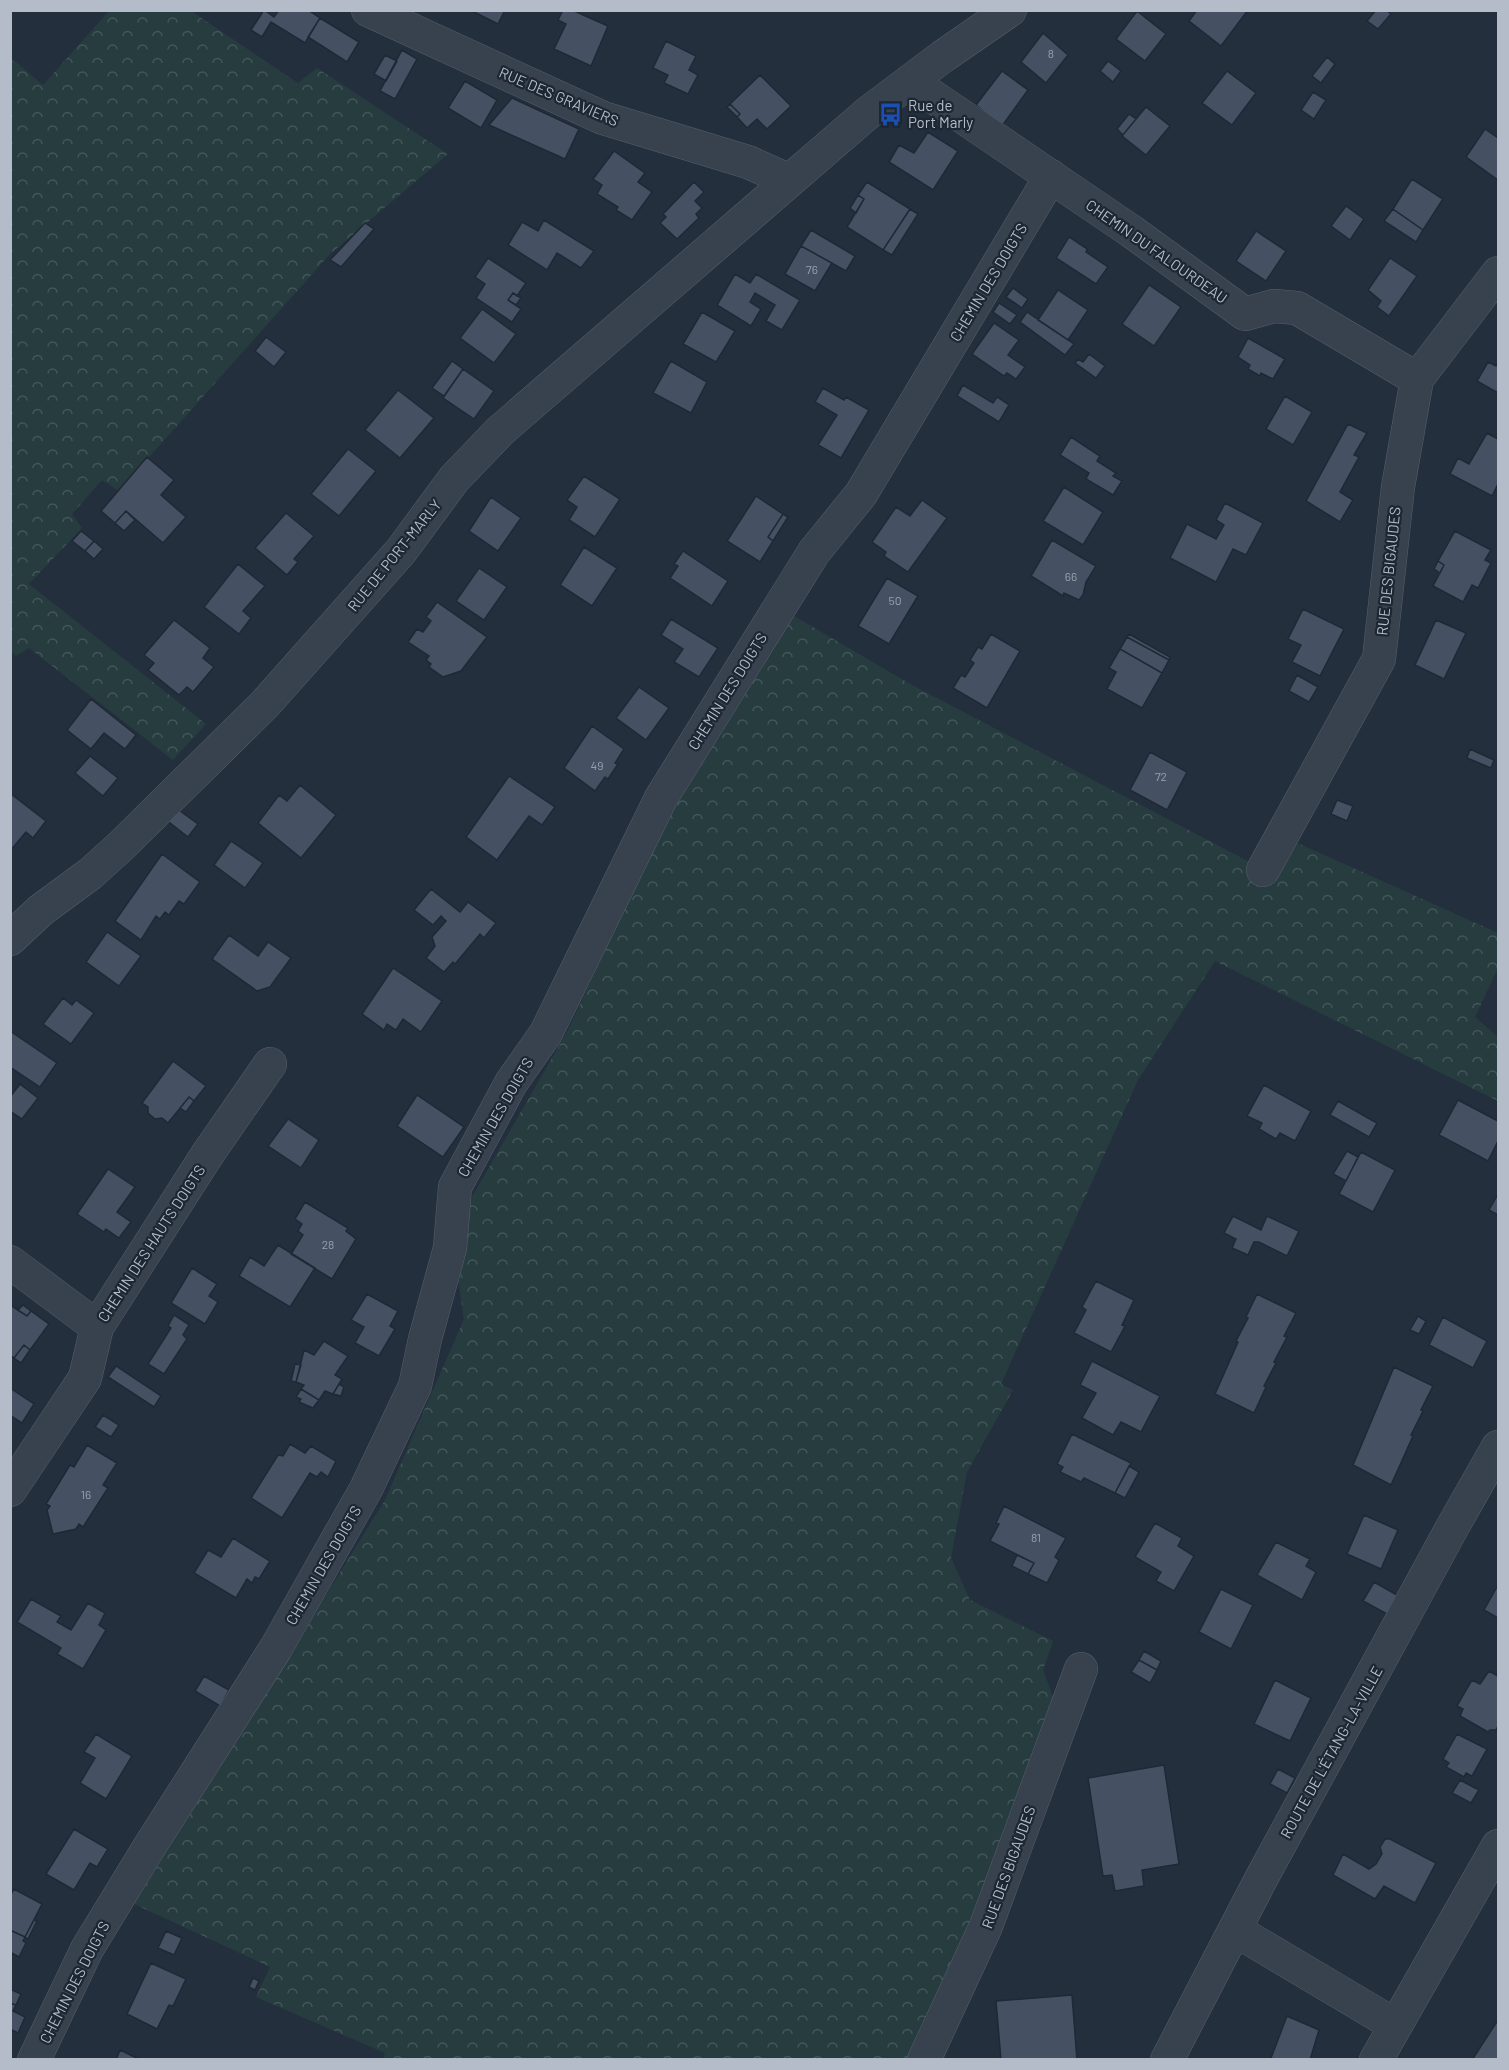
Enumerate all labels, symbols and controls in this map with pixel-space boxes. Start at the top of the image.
house number: 8 [1048,46,1054,60]
street label: RUE DES GRAVIERS [497,63,621,129]
place label: Rue de Port Marly [908,96,973,131]
bus stop icon: Rue de Port Marly [877,101,903,127]
street label: CHEMIN DU FALOURDEAU [1083,195,1231,307]
street label: CHEMIN DES DOIGTS [946,220,1030,344]
house number: 76 [806,262,818,276]
street label: RUE DE PORT-MARLY [343,495,445,615]
street label: RUE DES BIGAUDES [1372,506,1404,636]
house number: 66 [1065,569,1077,583]
house number: 50 [889,593,901,607]
street label: CHEMIN DES DOIGTS [684,629,770,753]
house number: 49 [591,758,603,772]
house number: 72 [1155,769,1167,783]
street label: CHEMIN DES DOIGTS [454,1054,536,1180]
street label: CHEMIN DES HAUTS DOIGTS [93,1161,209,1325]
house number: 28 [322,1237,334,1251]
house number: 16 [81,1487,91,1501]
street label: CHEMIN DES DOIGTS [282,1502,364,1628]
house number: 81 [1031,1530,1041,1544]
street label: ROUTE DE L'ÉTANG-LA-VILLE [1276,1663,1386,1841]
street label: RUE DES BIGAUDES [977,1803,1039,1931]
street label: CHEMIN DES DOIGTS [35,1918,113,2046]

